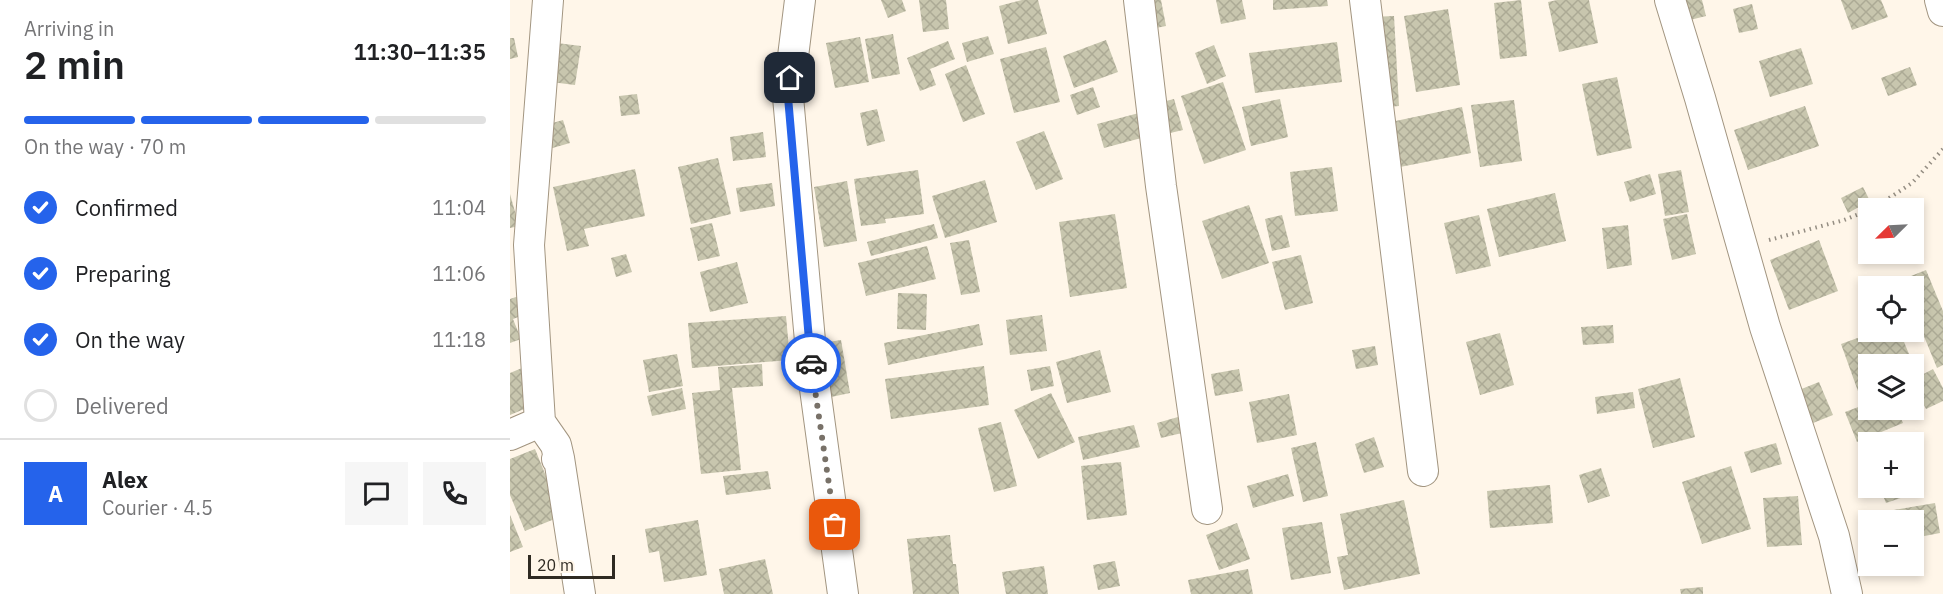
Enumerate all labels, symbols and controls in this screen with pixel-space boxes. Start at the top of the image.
text: Arriving in [24,15,114,42]
text: 11:30–11:35 [353,37,486,66]
text: 2 min [24,39,125,90]
pin [764,52,815,103]
icon: home [773,61,806,94]
text: On the way · 70 m [24,133,186,160]
icon: check [24,191,57,224]
text: Confirmed [75,193,178,222]
text: 11:04 [432,194,486,221]
north arrow [1858,198,1924,264]
map controls [1858,198,1924,576]
icon: check [24,257,57,290]
text: Preparing [75,259,170,288]
text: 11:06 [432,260,486,287]
button: locate [1858,276,1924,342]
icon: check [24,323,57,356]
text: On the way [75,325,185,354]
text: 11:18 [432,326,486,353]
courier [781,333,841,393]
icon: car [795,347,828,380]
button: layers [1858,354,1924,420]
text: Delivered [75,391,169,420]
button: + [1858,432,1924,498]
button: chat [345,462,408,525]
button: phone [423,462,486,525]
text: Alex [102,465,148,494]
text: A [48,479,63,508]
text: Courier · 4.5 [102,494,213,521]
pin [809,499,860,550]
icon: bag [818,508,851,541]
button: − [1858,510,1924,576]
scale bar [528,552,615,580]
text: 20 m [537,555,574,575]

